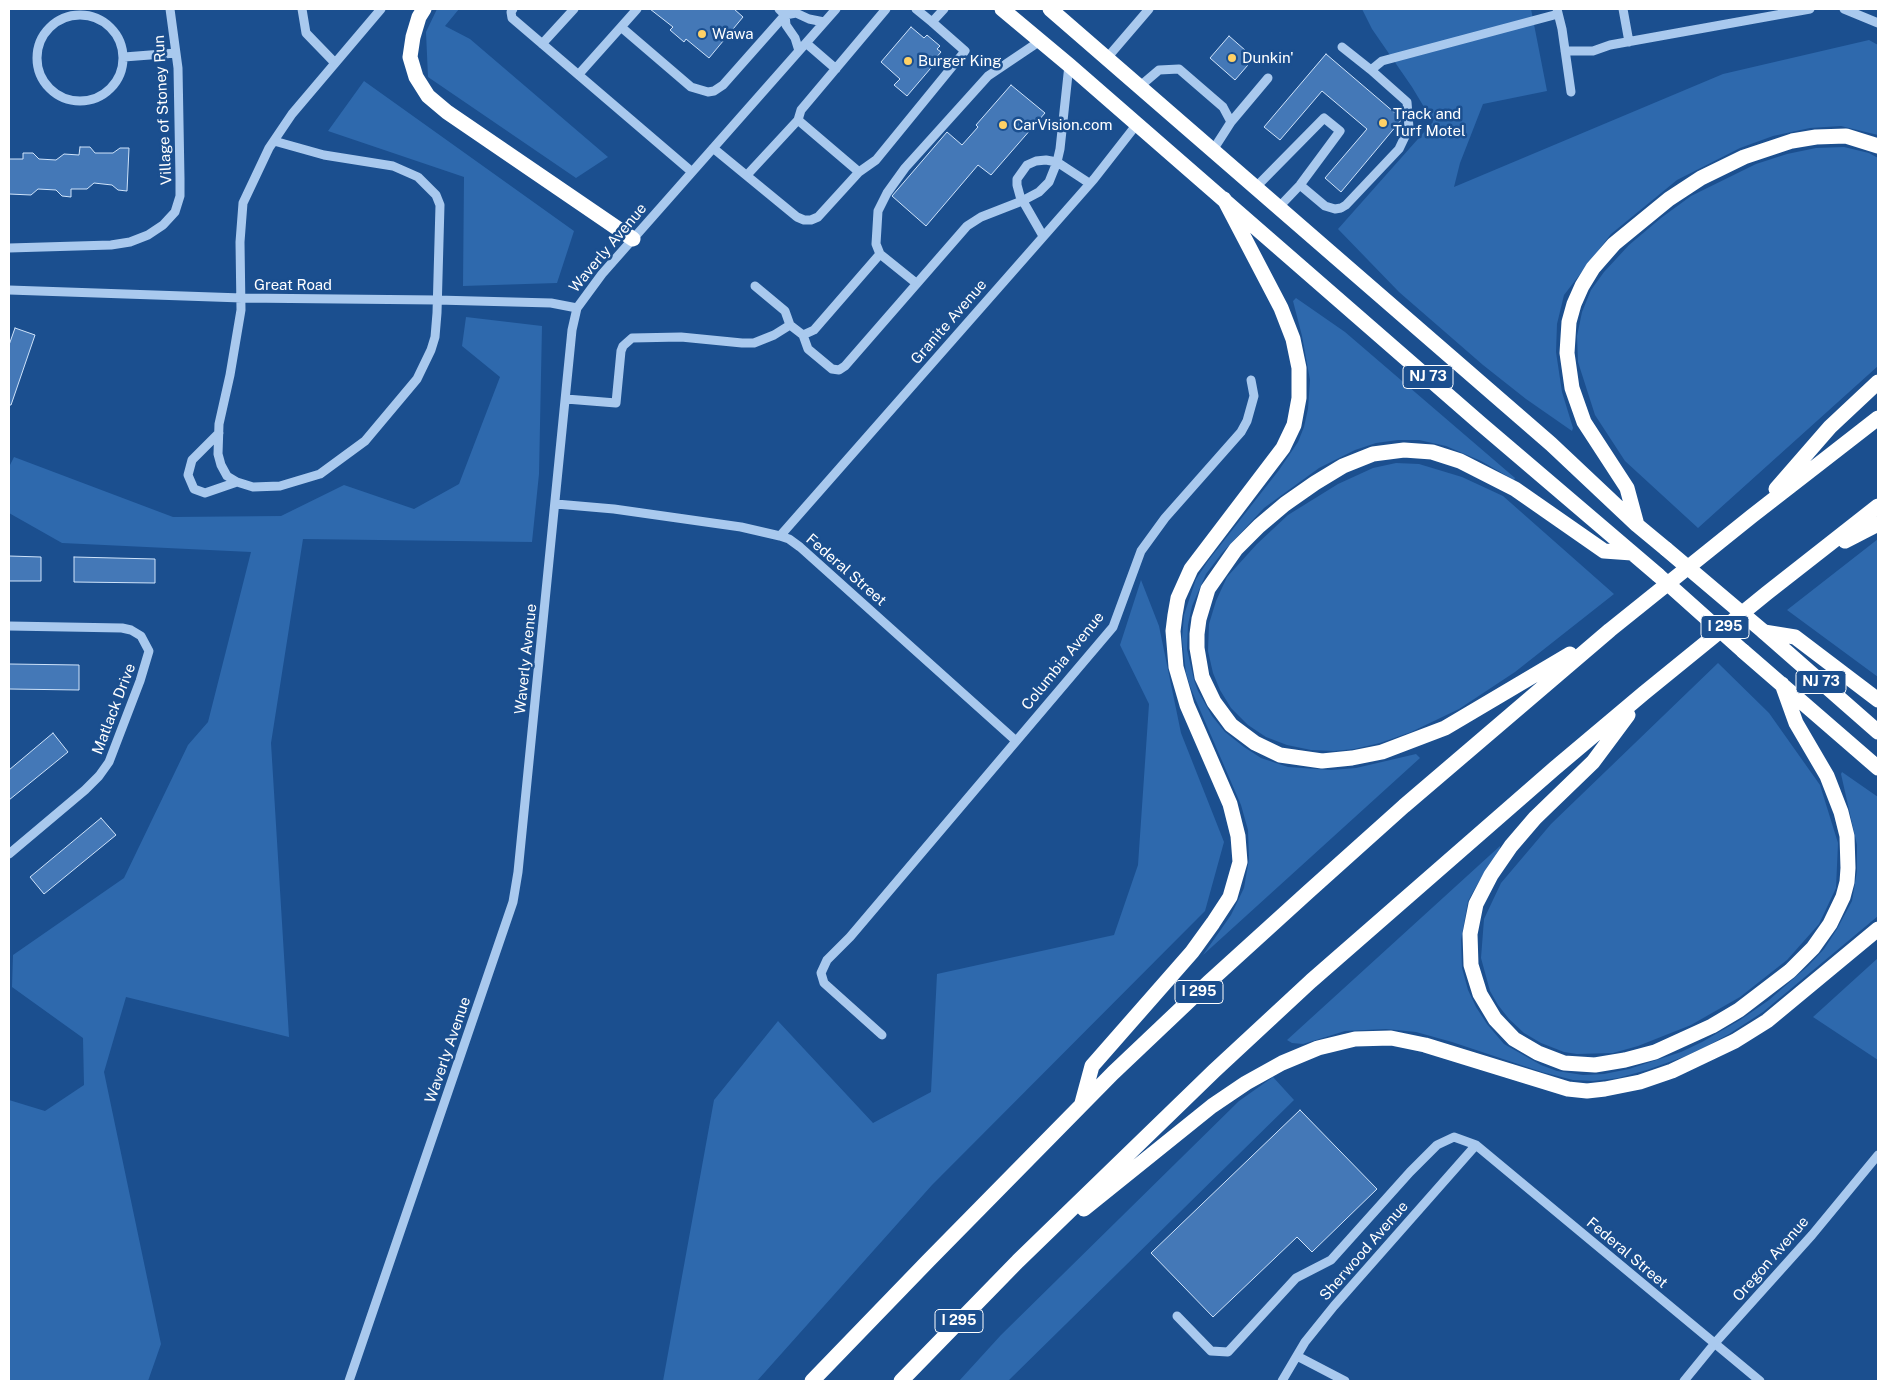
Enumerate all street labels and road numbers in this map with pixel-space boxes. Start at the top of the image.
street label: Village of Stoney Run [150,35,176,185]
street label: Waverly Avenue [565,200,651,296]
street label: Great Road [254,276,332,294]
street label: Granite Avenue [907,276,991,368]
road number: NJ 73 [1403,366,1453,388]
street label: Federal Street [802,530,890,610]
street label: Waverly Avenue [511,603,541,715]
street label: Columbia Avenue [1018,608,1108,714]
road number: I 295 [1701,616,1749,638]
street label: Matlack Drive [88,661,140,757]
road number: NJ 73 [1796,670,1846,694]
road number: I 295 [1175,980,1223,1004]
street label: Waverly Avenue [421,995,475,1105]
street label: Sherwood Avenue [1316,1198,1412,1304]
street label: Oregon Avenue [1729,1213,1813,1305]
street label: Federal Street [1583,1214,1671,1292]
road number: I 295 [935,1310,983,1332]

